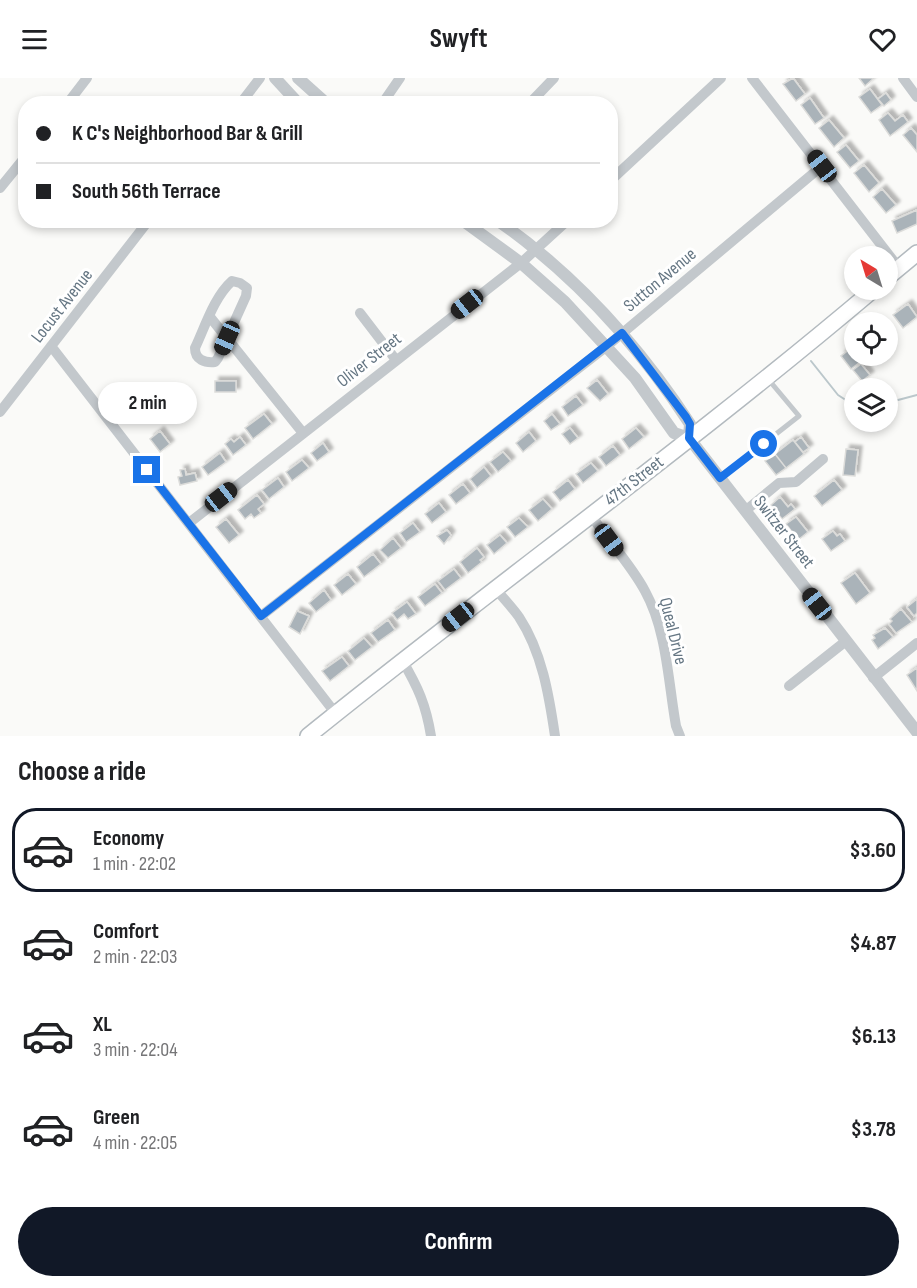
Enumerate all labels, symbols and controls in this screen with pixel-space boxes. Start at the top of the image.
icon: menu [18,23,51,56]
text: Swyft [430,23,487,55]
icon: heart [866,23,899,56]
text: K C's Neighborhood Bar & Grill [72,120,303,147]
car [804,146,840,186]
text: South 56th Terrace [72,178,221,205]
street label: Sutton Avenue [620,244,700,316]
north arrow [844,246,898,300]
map controls [844,246,898,432]
street label: Locust Avenue [27,265,97,347]
car [447,286,487,322]
button: locate [844,312,898,366]
car [211,318,243,358]
street label: Oliver Street [333,328,406,392]
button: layers [844,378,898,432]
callout: 2 min [98,383,196,425]
text: 2 min [128,391,167,415]
route start [750,430,777,457]
street label: 47th Street [600,451,668,510]
route end [133,456,160,483]
car [201,479,241,515]
street label: Switzer Street [749,492,819,573]
car [591,520,627,560]
car [799,584,835,624]
street label: Queal Drive [655,595,691,667]
car [438,599,478,635]
text: Choose a ride [18,756,146,788]
icon: car [21,823,75,877]
text: Economy [93,825,164,852]
text: $3.60 [849,837,896,864]
text: 1 min · 22:02 [93,852,176,876]
icon: car [21,916,75,970]
text: Comfort [93,918,159,945]
text: $4.87 [850,930,896,957]
text: 2 min · 22:03 [93,945,177,969]
icon: car [21,1009,75,1063]
text: XL [93,1011,112,1038]
text: $6.13 [851,1023,896,1050]
text: 3 min · 22:04 [93,1038,178,1062]
icon: car [21,1102,75,1156]
text: Green [93,1104,140,1131]
text: $3.78 [851,1116,896,1143]
text: 4 min · 22:05 [93,1131,177,1155]
button: Confirm [18,1207,899,1276]

